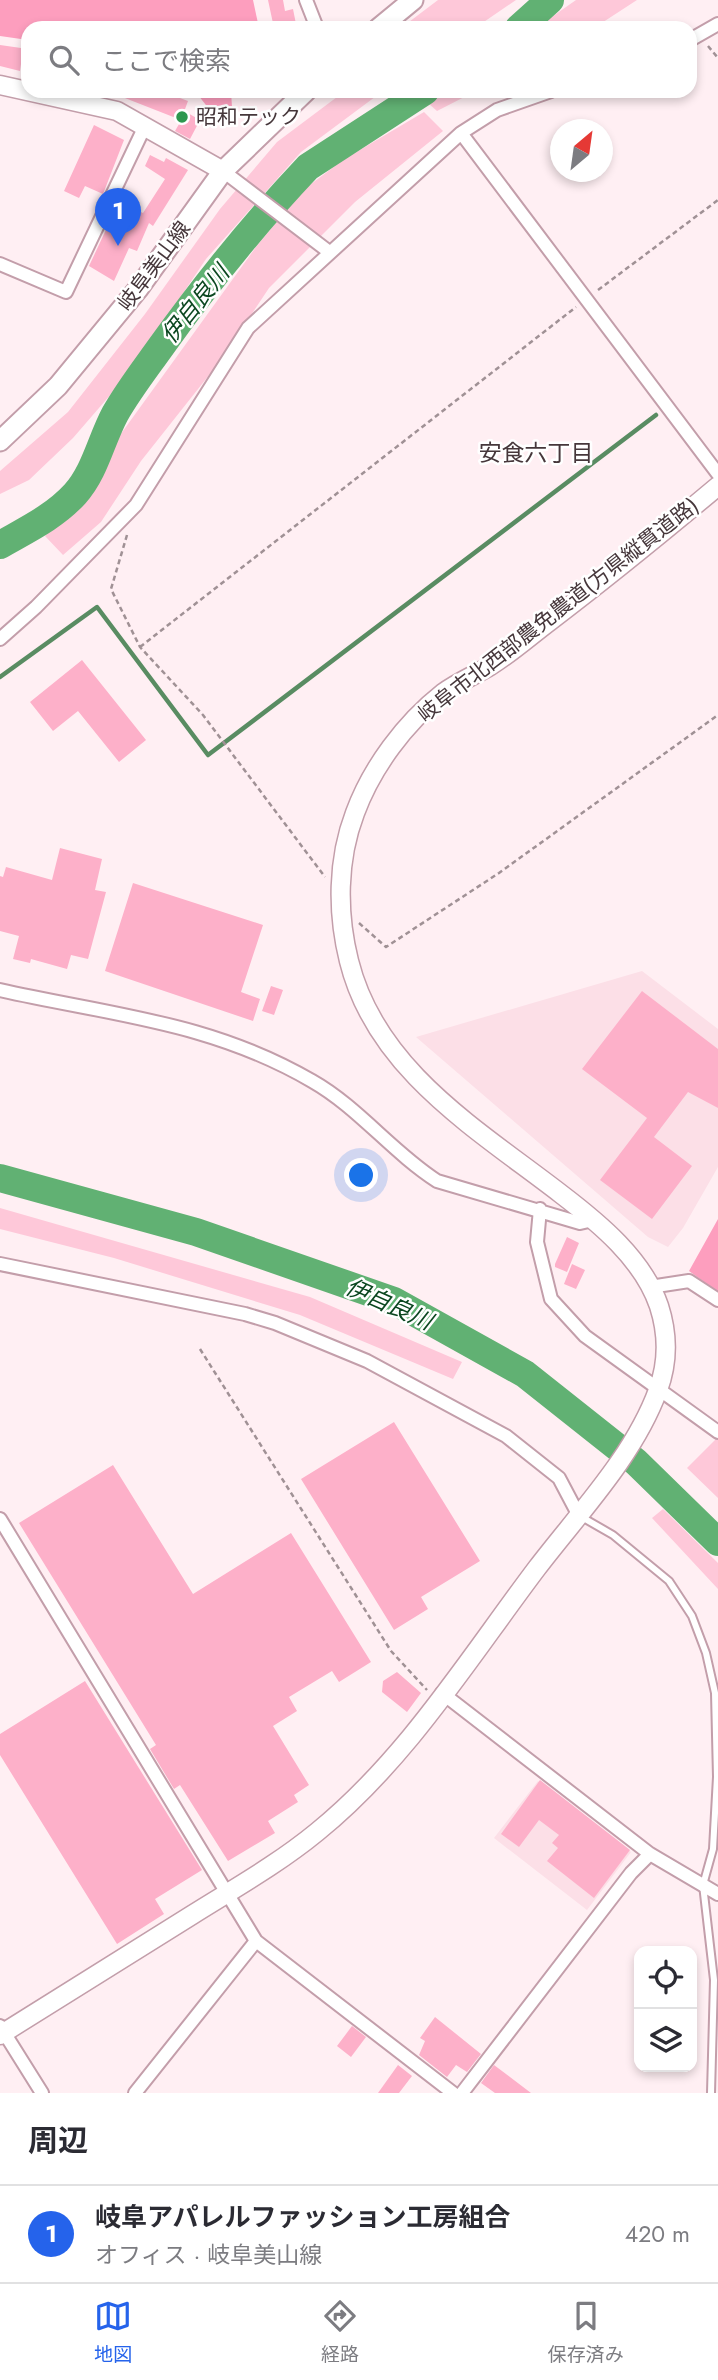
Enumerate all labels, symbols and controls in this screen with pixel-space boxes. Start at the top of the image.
search box [21,21,697,98]
icon: search [45,41,83,79]
text: ここで検索 [101,42,231,80]
place label: 昭和テック [196,102,301,132]
marker: 昭和テック [174,109,190,125]
north arrow [550,119,613,182]
pin: 1 [95,188,141,246]
street label: 岐阜美山線 [110,215,198,317]
water label: 伊自良川 [153,255,239,350]
district label: 安食六丁目 [479,436,594,470]
street label: 岐阜市北西部農免農道(方県縦貫道路) [411,491,705,729]
your location [344,1158,378,1192]
water label: 伊自良川 [340,1270,441,1339]
map controls [634,1946,697,2072]
button: locate [634,1946,697,2009]
button: layers [634,2009,697,2072]
text: 周辺 [28,2119,88,2162]
text: 岐阜アパレルファッション工房組合 [95,2198,510,2236]
text: 1 [45,2217,57,2251]
text: 420 m [625,2217,690,2251]
text: オフィス · 岐阜美山線 [95,2238,322,2272]
tab: 地図 [94,2297,132,2368]
tab: 経路 [321,2297,359,2368]
tab: 保存済み [548,2297,624,2368]

